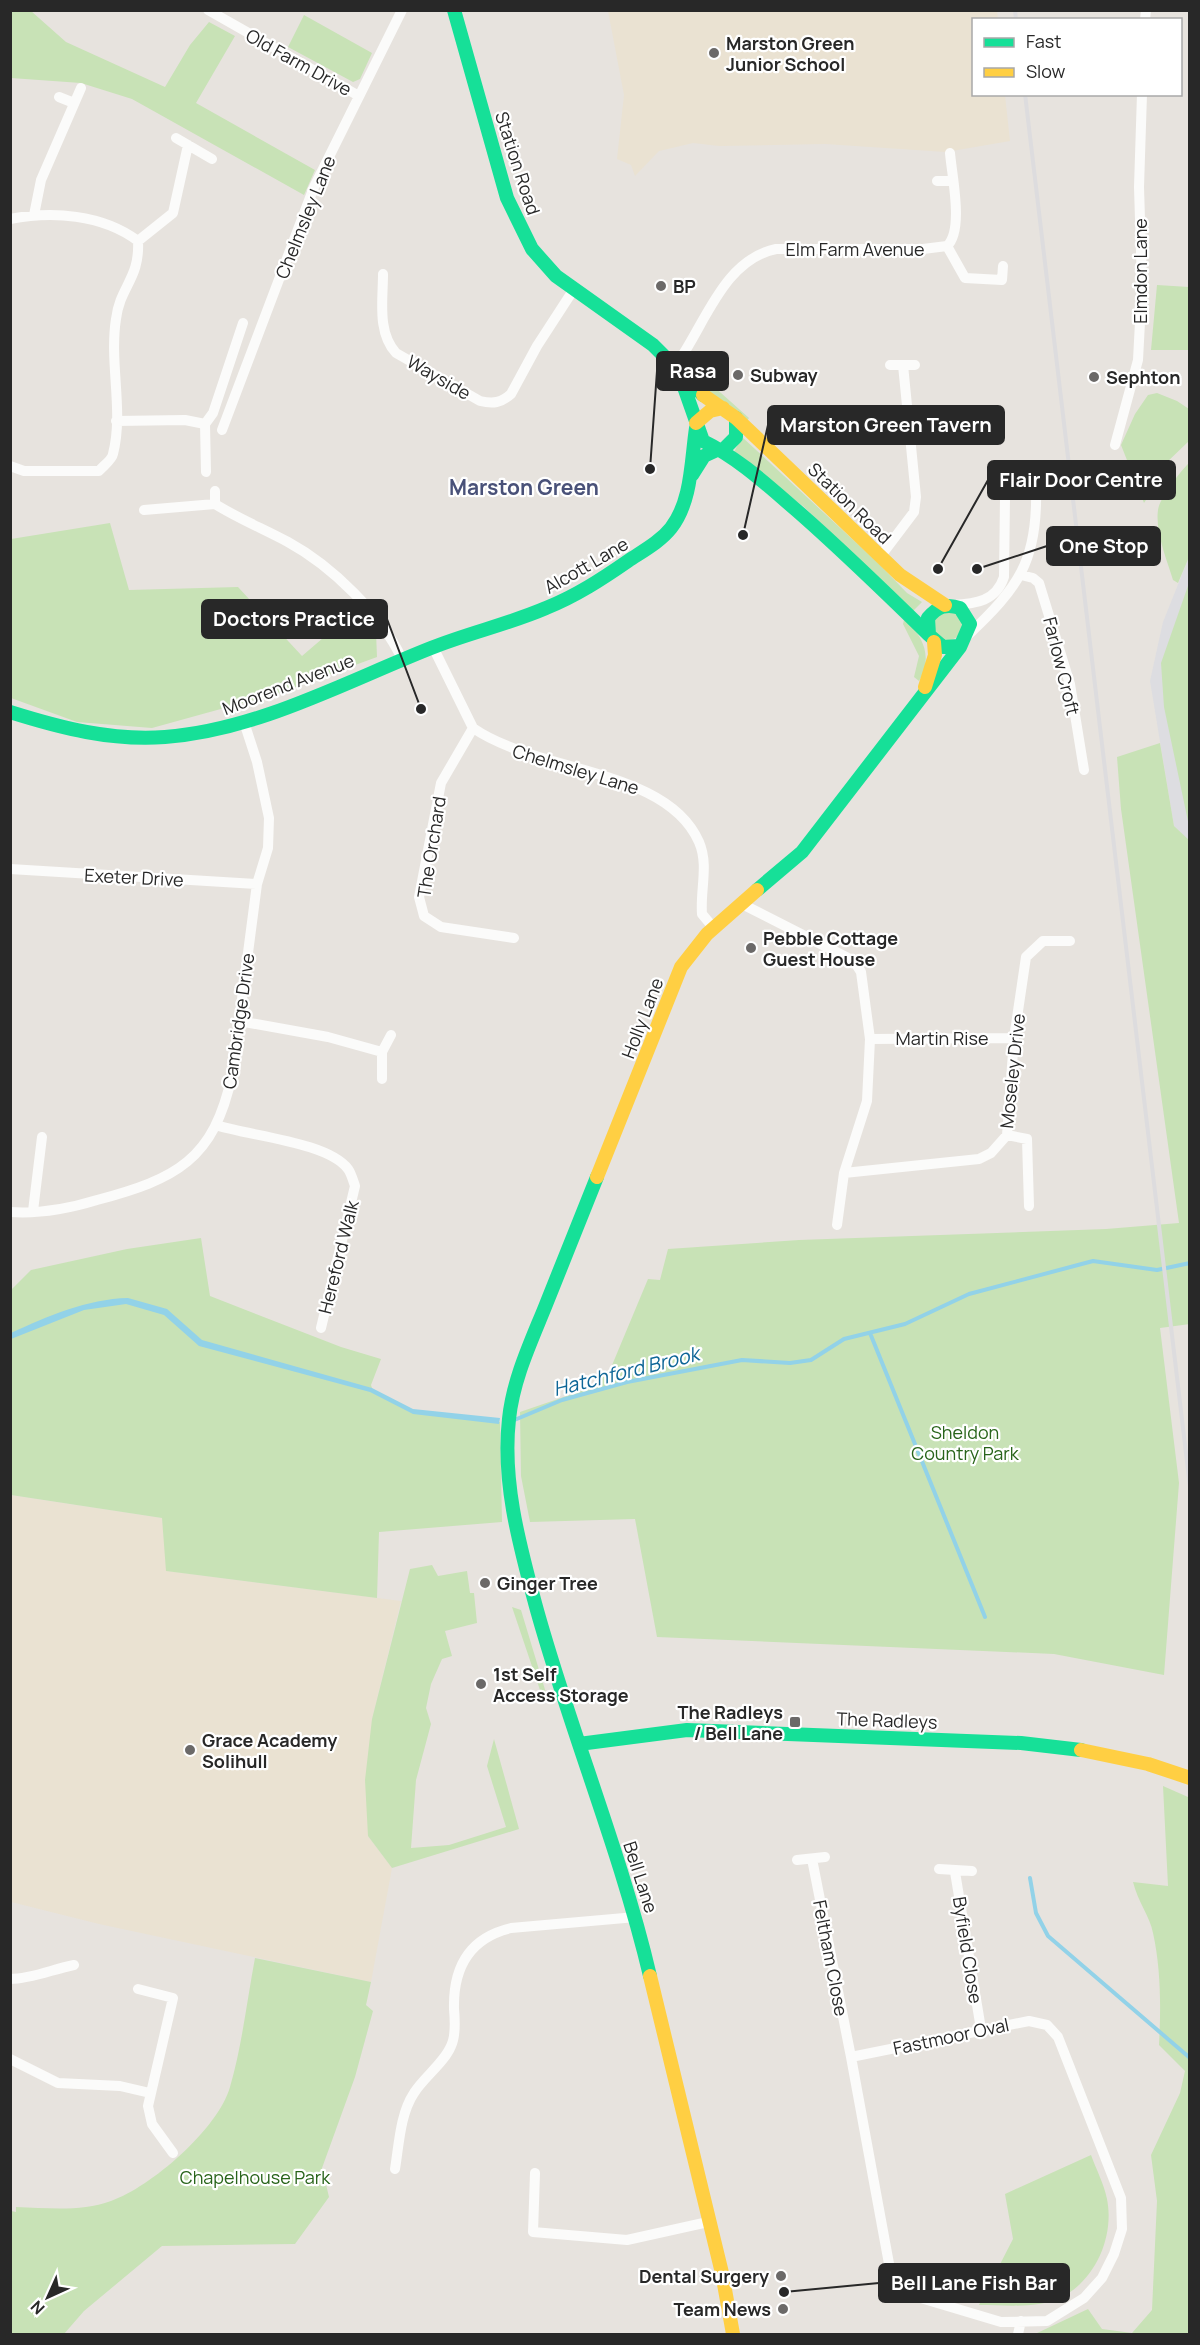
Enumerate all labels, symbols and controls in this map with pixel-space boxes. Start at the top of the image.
legend [972,18,1182,96]
street label: Old Farm Drive [242,23,356,101]
text: Fast [1026,29,1061,53]
place label: Marston Green Junior School [726,31,854,76]
marker: Marston Green Junior School [707,46,721,60]
text: Slow [1026,59,1066,83]
street label: Station Road [490,108,546,218]
street label: Chelmsley Lane [269,152,341,282]
street label: Elmdon Lane [1128,218,1152,324]
street label: Elm Farm Avenue [785,237,925,261]
place label: BP [673,274,696,298]
marker: BP [654,279,668,293]
street label: Wayside [403,349,475,405]
callout: Rasa [657,352,728,390]
text: Rasa [669,357,717,384]
place label: Subway [750,363,818,387]
place label: Sephton [1106,365,1180,389]
marker: Subway [731,368,745,382]
marker: Sephton [1087,370,1101,384]
callout: Marston Green Tavern [768,406,1004,444]
text: Marston Green Tavern [780,411,992,438]
street label: Station Road [803,457,897,549]
callout: Flair Door Centre [988,461,1175,499]
text: Flair Door Centre [999,466,1163,493]
district label: Marston Green [449,473,599,501]
callout: One Stop [1047,527,1160,565]
street label: Alcott Lane [540,531,632,599]
text: One Stop [1059,532,1149,559]
callout: Doctors Practice [202,600,387,638]
text: Doctors Practice [213,605,375,632]
street label: Farlow Croft [1038,614,1086,718]
street label: Moorend Avenue [219,648,357,720]
street label: Chelmsley Lane [510,738,642,800]
street label: The Orchard [411,794,451,900]
street label: Exeter Drive [84,862,184,892]
place label: Pebble Cottage Guest House [763,926,898,971]
marker: Pebble Cottage Guest House [744,941,758,955]
street label: Cambridge Drive [217,951,259,1091]
street label: Holly Lane [616,974,668,1062]
street label: Moseley Drive [994,1012,1030,1130]
street label: Martin Rise [896,1026,988,1050]
street label: Hereford Walk [312,1197,364,1316]
water label: Hatchford Brook [550,1339,705,1402]
park label: Sheldon Country Park [911,1420,1020,1465]
place label: Ginger Tree [497,1571,598,1595]
marker: Ginger Tree [478,1576,492,1590]
place label: 1st Self Access Storage [493,1662,629,1707]
marker: 1st Self Access Storage [474,1677,488,1691]
place label: The Radleys / Bell Lane [678,1700,783,1745]
street label: The Radleys [836,1706,938,1734]
marker: The Radleys / Bell Lane [788,1715,802,1729]
place label: Grace Academy Solihull [202,1728,337,1773]
marker: Grace Academy Solihull [183,1743,197,1757]
street label: Bell Lane [618,1838,664,1916]
street label: Byfield Close [948,1895,988,2005]
street label: Feltham Close [808,1898,854,2018]
street label: Fastmoor Oval [891,2012,1011,2060]
park label: Chapelhouse Park [180,2165,331,2189]
place label: Dental Surgery [639,2264,769,2288]
callout: Bell Lane Fish Bar [879,2264,1069,2302]
north arrow [18,2267,78,2327]
marker: Dental Surgery [774,2269,788,2283]
text: Bell Lane Fish Bar [891,2269,1057,2296]
text: N [26,2296,49,2319]
place label: Team News [673,2297,771,2321]
marker: Team News [776,2302,790,2316]

